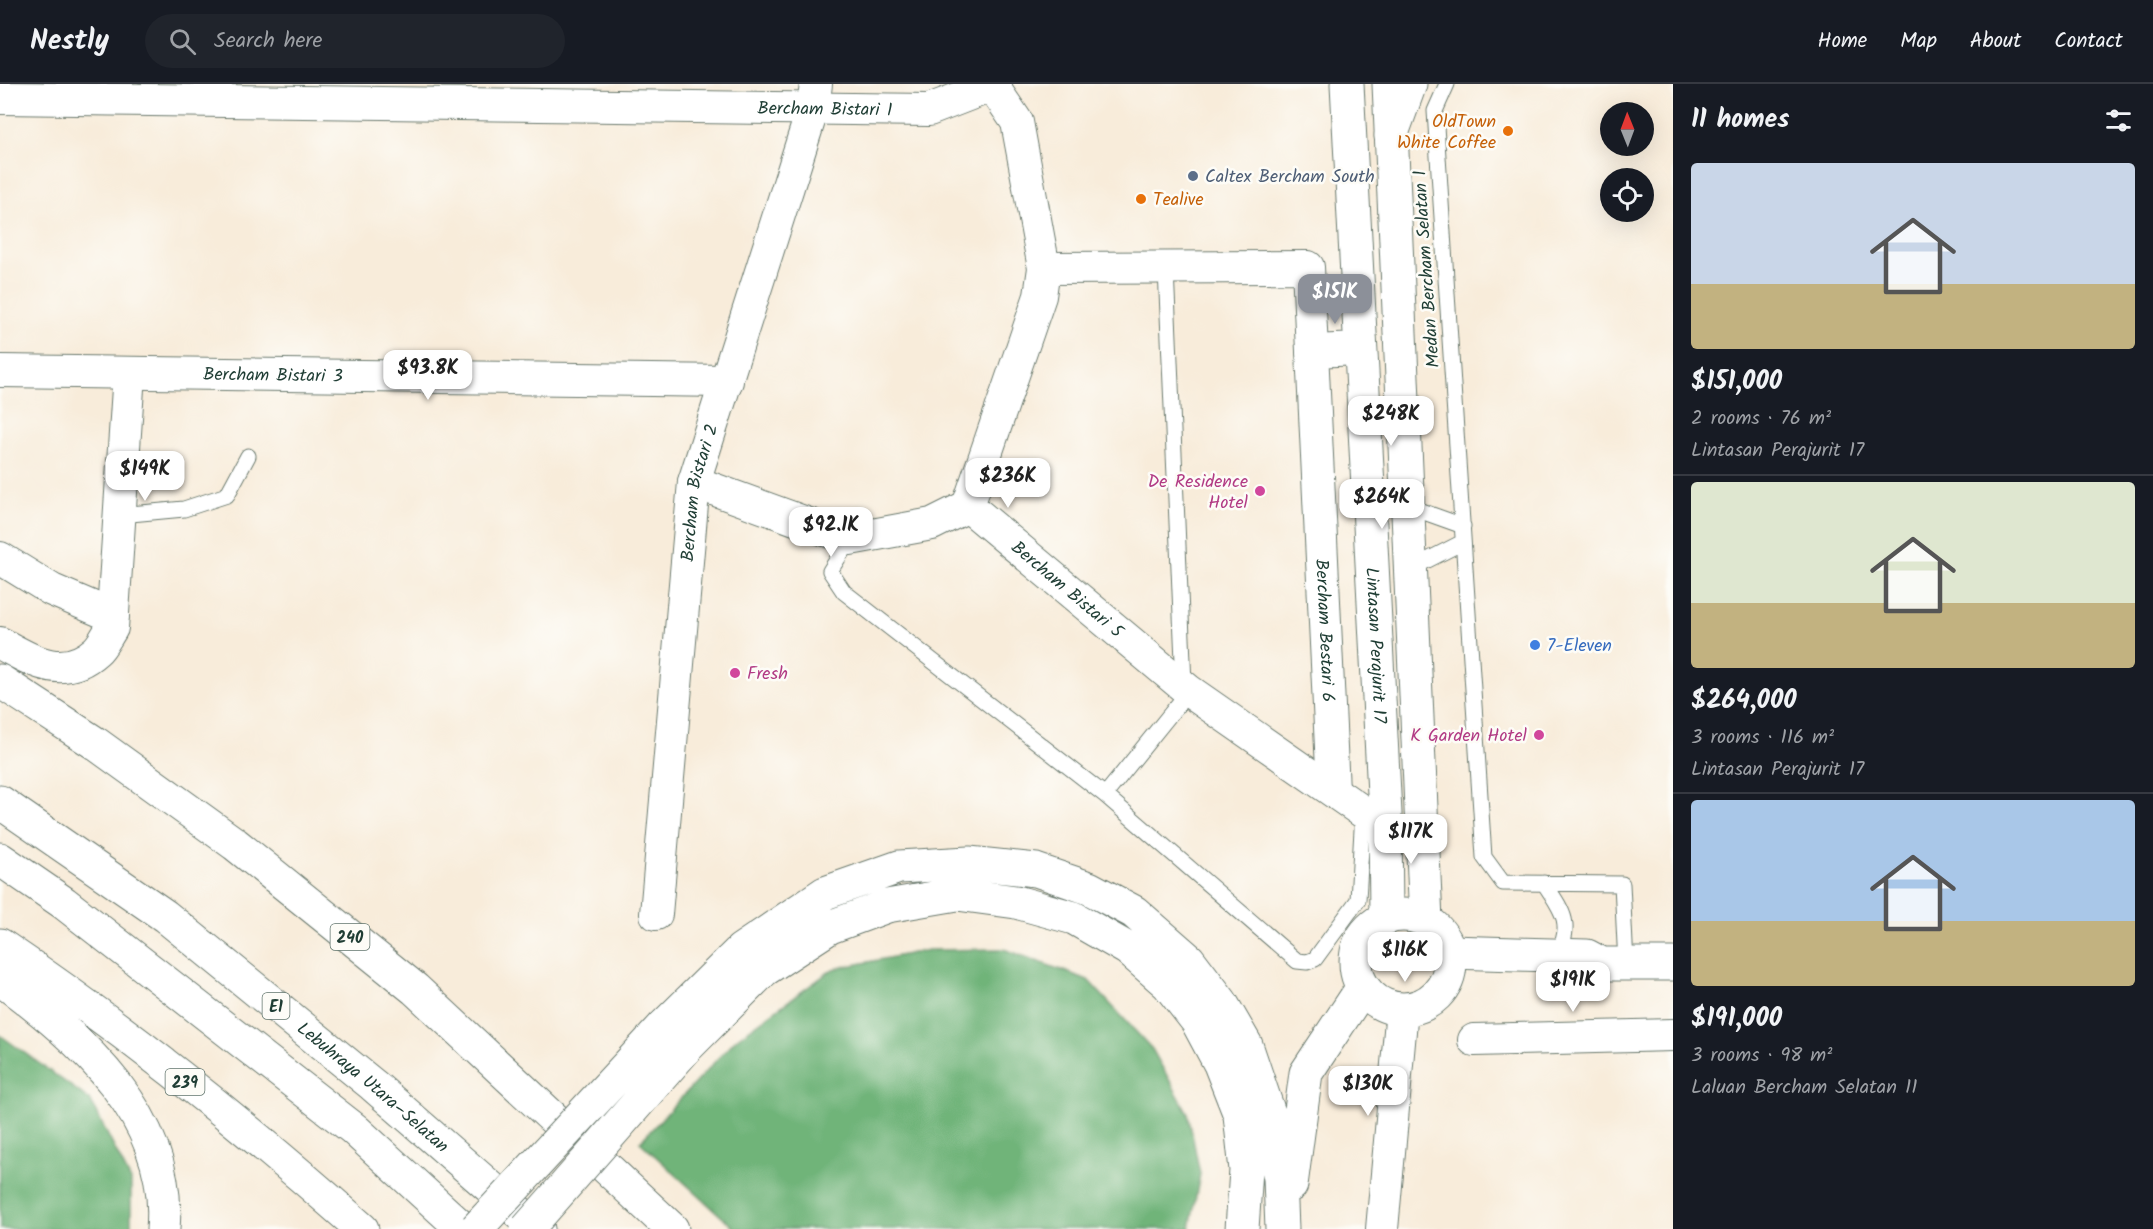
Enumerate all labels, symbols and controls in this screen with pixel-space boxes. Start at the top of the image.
search box [145,14,565,68]
text: Nestly [30,19,109,64]
text: Search here [214,24,323,59]
icon: search [166,25,199,58]
text: Home [1818,25,1867,58]
text: Map [1900,25,1937,58]
text: About [1970,25,2021,58]
text: Contact [2054,25,2123,58]
street label: Bercham Bistari 1 [757,95,893,126]
text: 11 homes [1691,99,1789,141]
north arrow [1600,102,1654,156]
map controls [1600,102,1654,222]
icon: filters [2102,104,2135,137]
place label: OldTown White Coffee [1397,108,1496,158]
marker: OldTown White Coffee [1501,124,1515,138]
place label: Caltex Bercham South [1205,163,1375,192]
button: locate [1600,168,1654,222]
marker: Caltex Bercham South [1186,169,1200,183]
street label: Medan Bercham Selatan 1 [1406,169,1449,369]
place label: Tealive [1153,186,1204,215]
marker: Tealive [1134,192,1148,206]
icon: home [1859,202,1967,310]
pin: $151K [1293,274,1377,325]
text: $151K [1312,277,1358,309]
pin: $93.8K [379,350,477,401]
text: $93.8K [397,353,459,385]
street label: Bercham Bistari 3 [203,361,343,392]
text: $151,000 [1691,361,1782,403]
pin: $248K [1349,396,1433,447]
text: $248K [1362,399,1420,431]
text: 2 rooms · 76 m² [1691,403,1831,435]
street label: Bercham Bistari 2 [674,421,728,563]
text: Lintasan Perajurit 17 [1691,435,1864,467]
pin: $149K [103,451,187,502]
text: $149K [120,454,170,486]
pin: $236K [966,458,1050,509]
text: $236K [979,461,1037,493]
place label: De Residence Hotel [1148,468,1249,518]
pin: $264K [1340,479,1424,530]
text: $264K [1353,482,1411,514]
marker: De Residence Hotel [1253,484,1267,498]
pin: $92.1K [782,507,880,558]
text: $92.1K [803,510,859,542]
icon: home [1859,521,1967,629]
street label: Bercham Bistari 5 [1004,535,1130,647]
street label: Bercham Bestari 6 [1306,558,1342,703]
street label: Lintasan Perajurit 17 [1356,567,1393,725]
place label: 7-Eleven [1547,632,1612,661]
marker: 7-Eleven [1528,638,1542,652]
place label: Fresh [747,660,788,689]
marker: Fresh [728,666,742,680]
text: $264,000 [1691,680,1797,722]
place label: K Garden Hotel [1410,722,1528,751]
text: 3 rooms · 116 m² [1691,722,1834,754]
marker: K Garden Hotel [1532,728,1546,742]
text: Lintasan Perajurit 17 [1691,754,1864,786]
pin: $117K [1369,814,1453,865]
text: $117K [1388,817,1434,849]
icon: home [1859,839,1967,947]
road number: 240 [330,924,370,950]
pin: $116K [1363,932,1447,983]
text: $116K [1382,935,1428,967]
pin: $191K [1531,962,1615,1013]
text: $191K [1550,965,1596,997]
road number: E1 [262,993,290,1019]
text: $191,000 [1691,998,1782,1040]
street label: Lebuhraya Utara–Selatan [290,1015,455,1161]
text: 3 rooms · 98 m² [1691,1040,1832,1072]
pin: $130K [1326,1066,1410,1117]
road number: 239 [166,1069,204,1095]
text: $130K [1342,1069,1394,1101]
text: Laluan Bercham Selatan 11 [1691,1072,1917,1104]

